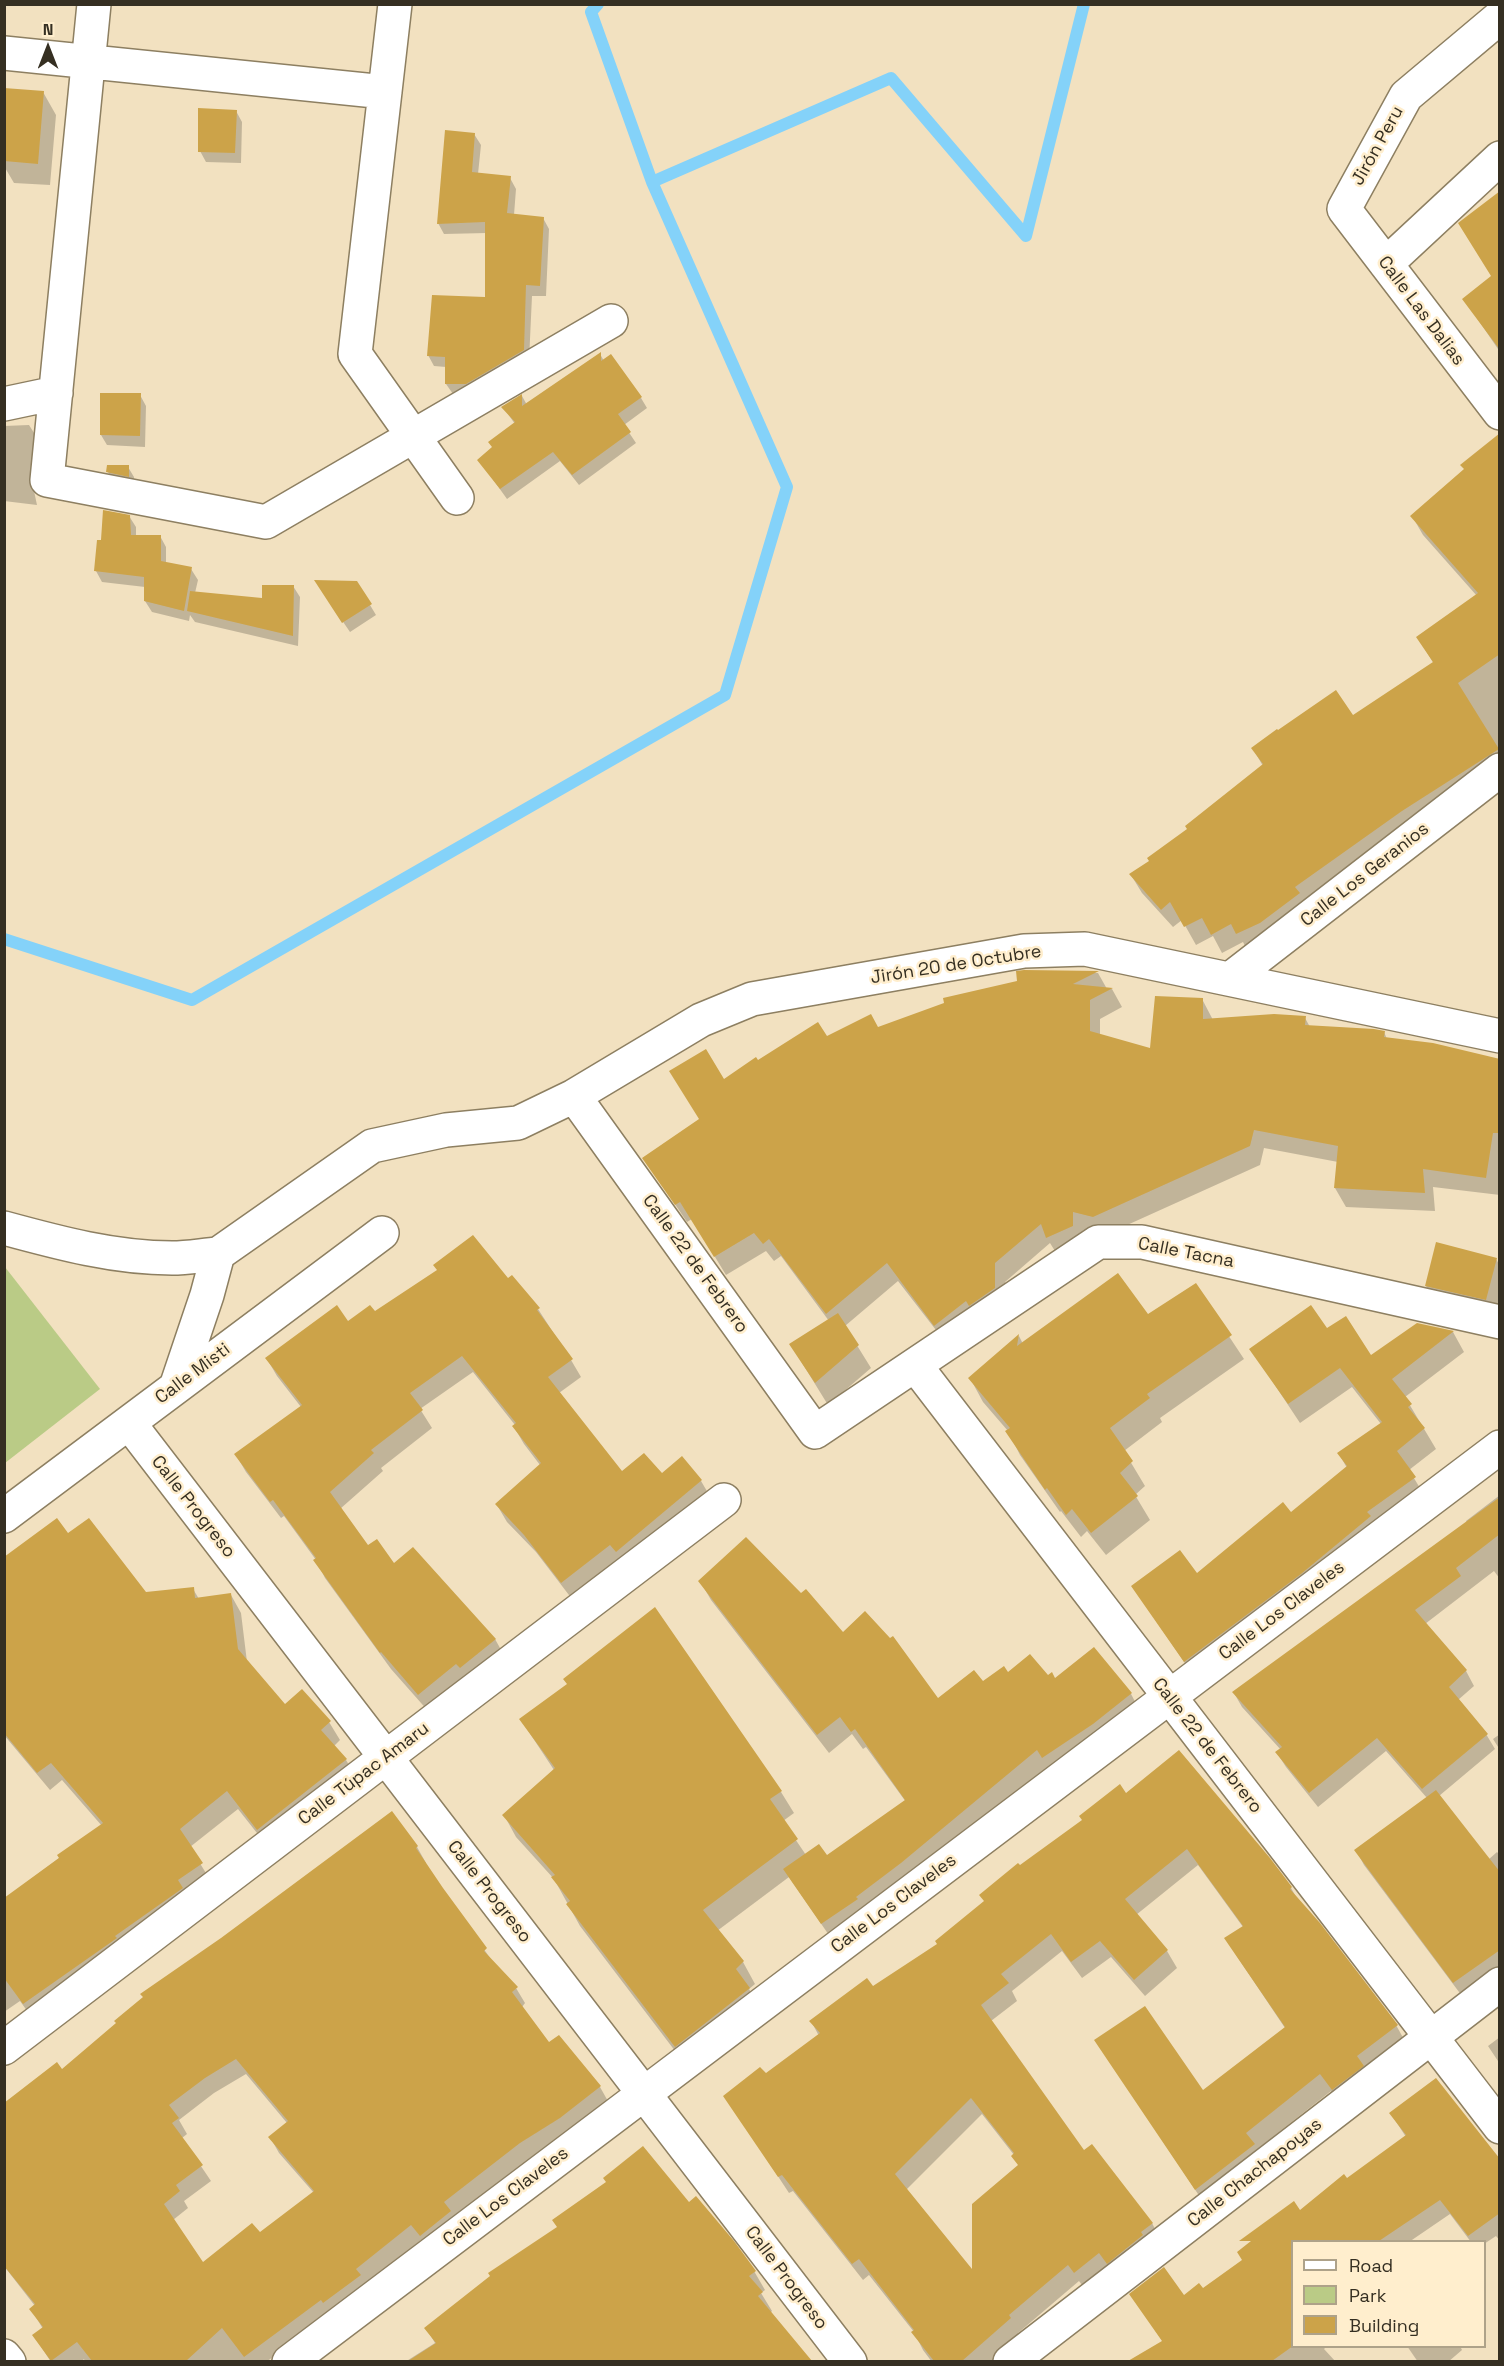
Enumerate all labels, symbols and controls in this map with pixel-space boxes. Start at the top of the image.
north arrow [18,18,78,78]
text: N [43,19,53,40]
street label: Jirón Peru [1347,103,1409,189]
street label: Calle Las Dalias [1373,252,1469,370]
street label: Calle Los Geranios [1297,818,1433,932]
street label: Jirón 20 de Octubre [869,941,1043,989]
street label: Calle 22 de Febrero [638,1191,752,1337]
street label: Calle Tacna [1136,1233,1236,1273]
street label: Calle Misti [151,1339,235,1409]
street label: Calle Progreso [146,1452,240,1562]
street label: Calle Los Claveles [1215,1557,1349,1665]
street label: Calle 22 de Febrero [1147,1674,1267,1818]
street label: Calle Túpac Amaru [294,1718,434,1830]
street label: Calle Progreso [442,1837,536,1947]
street label: Calle Los Claveles [827,1850,961,1958]
street label: Calle Chachapoyas [1184,2114,1326,2232]
street label: Calle Los Claveles [439,2143,573,2251]
street label: Calle Progreso [740,2222,832,2334]
legend [1291,2240,1486,2348]
text: Road [1349,2254,1393,2277]
text: Park [1349,2284,1386,2307]
text: Building [1349,2314,1419,2337]

